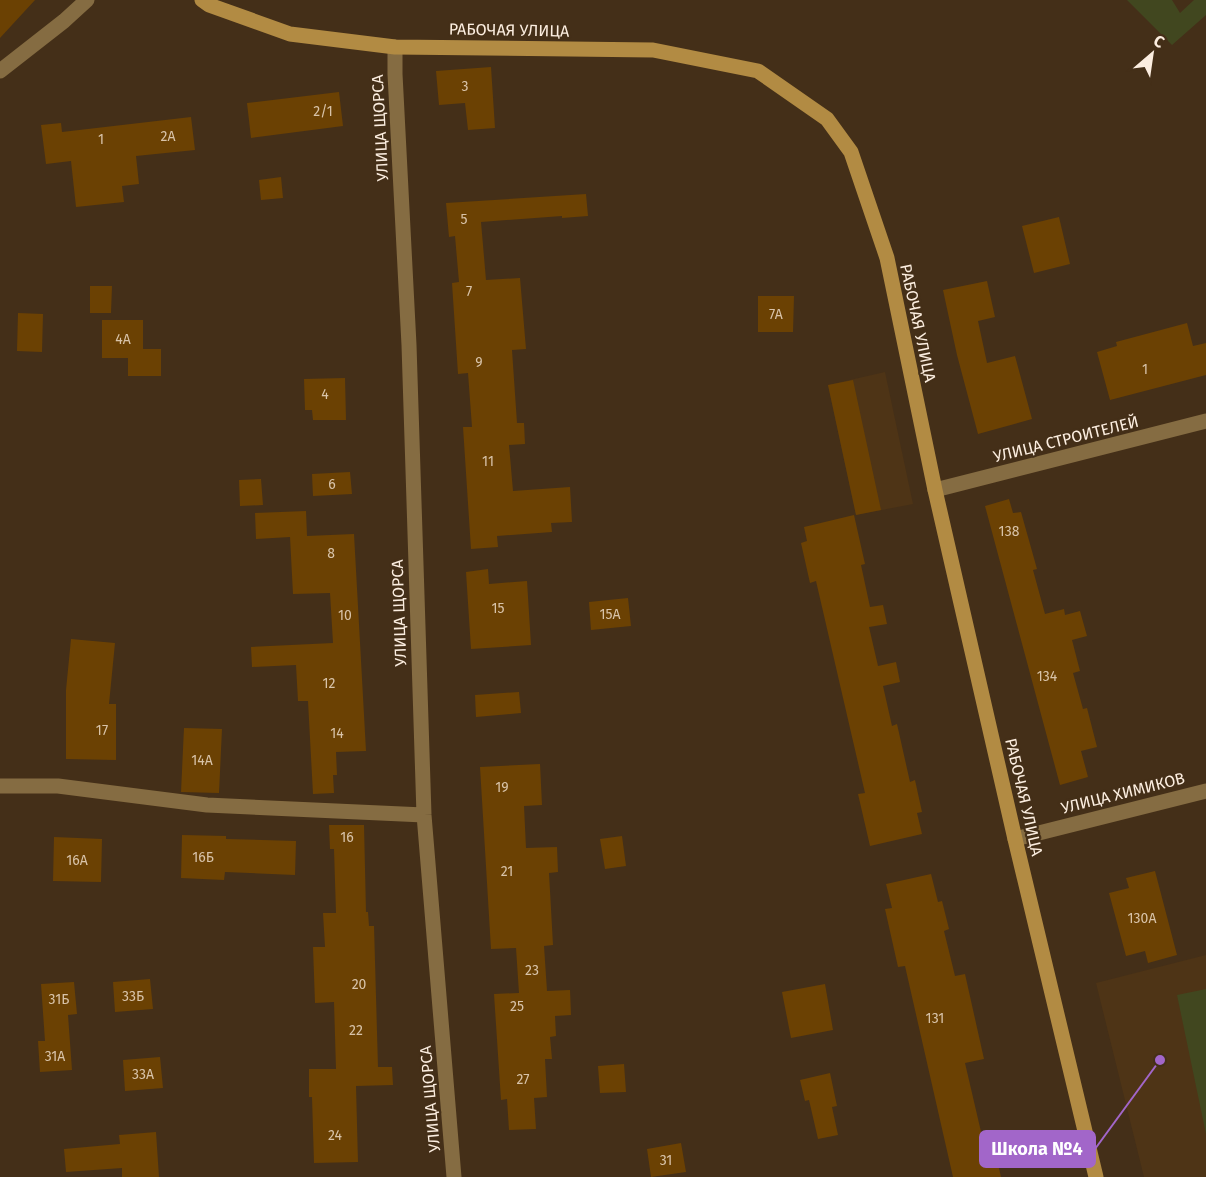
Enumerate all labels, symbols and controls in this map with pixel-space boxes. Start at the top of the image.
street label: РАБОЧАЯ УЛИЦА [449,19,570,41]
north arrow [1122,24,1182,84]
text: С [1150,31,1168,52]
street label: УЛИЦА ЩОРСА [368,73,392,182]
house number: 3 [462,78,469,95]
house number: 2/1 [313,103,333,120]
house number: 2А [161,128,175,145]
house number: 1 [98,131,104,148]
house number: 5 [460,211,468,228]
street label: РАБОЧАЯ УЛИЦА [896,262,940,385]
house number: 7 [466,283,472,300]
house number: 7А [769,306,783,323]
house number: 4А [115,331,131,348]
house number: 9 [475,354,483,371]
house number: 1 [1142,361,1148,378]
house number: 4 [321,386,329,403]
street label: УЛИЦА СТРОИТЕЛЕЙ [991,412,1141,466]
house number: 11 [482,453,494,470]
house number: 6 [328,476,336,493]
house number: 138 [999,523,1020,540]
house number: 8 [327,545,335,562]
street label: УЛИЦА ЩОРСА [388,558,410,667]
house number: 15 [491,600,505,617]
house number: 15А [599,606,621,623]
house number: 10 [338,607,352,624]
house number: 134 [1037,668,1058,685]
house number: 12 [323,675,336,692]
house number: 17 [96,722,108,739]
house number: 14 [330,725,344,742]
street label: РАБОЧАЯ УЛИЦА [1001,736,1047,859]
house number: 14А [191,752,213,769]
street label: УЛИЦА ХИМИКОВ [1059,768,1187,818]
house number: 19 [495,779,509,796]
house number: 16 [340,829,354,846]
house number: 16Б [192,849,214,866]
house number: 16А [66,852,88,869]
house number: 21 [501,863,513,880]
house number: 130А [1128,910,1156,927]
house number: 23 [525,962,539,979]
house number: 20 [352,976,367,993]
house number: 33Б [122,988,144,1005]
house number: 31Б [49,991,69,1008]
house number: 25 [510,998,524,1015]
house number: 131 [926,1010,944,1027]
house number: 22 [349,1022,363,1039]
street label: УЛИЦА ЩОРСА [416,1044,444,1153]
house number: 31А [45,1048,65,1065]
house number: 33А [132,1066,154,1083]
house number: 27 [516,1071,530,1088]
house number: 24 [328,1127,343,1144]
callout: Школа №4 [980,1131,1095,1167]
text: Школа №4 [991,1138,1083,1160]
house number: 31 [660,1152,672,1169]

